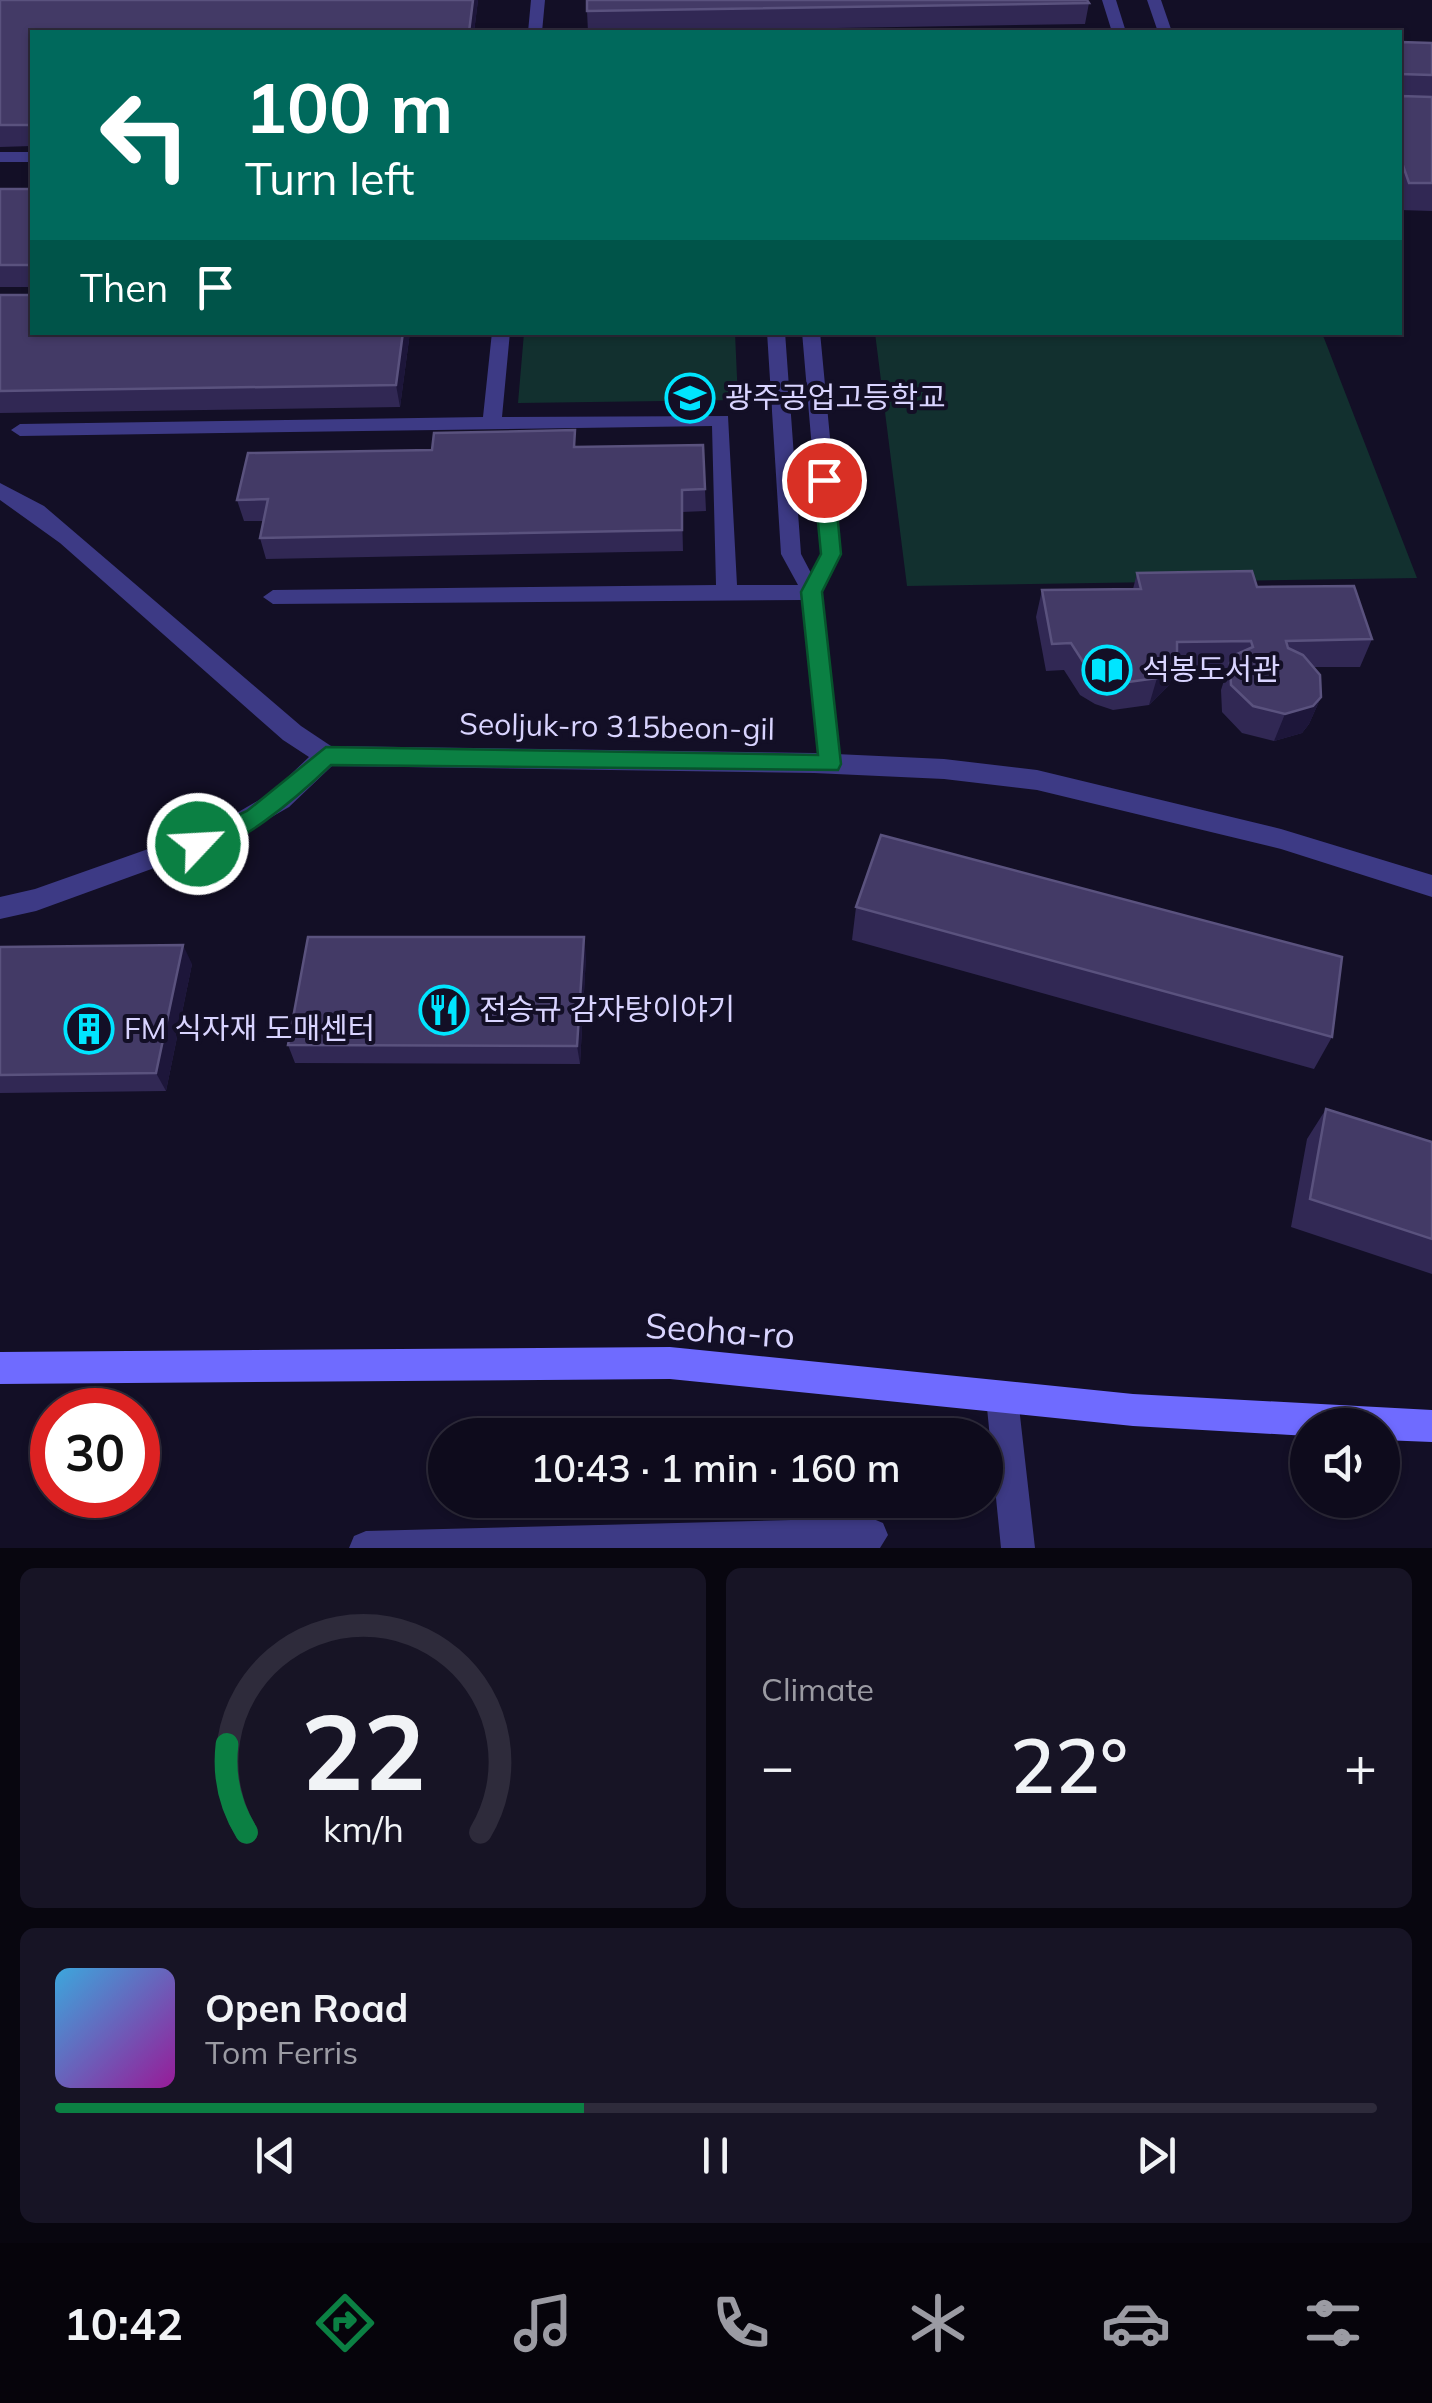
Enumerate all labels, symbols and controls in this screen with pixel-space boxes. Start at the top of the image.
text: 100 m [245,63,453,151]
icon: left [80,70,210,200]
text: Turn left [245,150,414,206]
icon: arrive [188,260,243,315]
text: Then [80,264,168,312]
school or university icon: 광주공업고등학교 [664,372,716,424]
place label: 광주공업고등학교 [725,378,946,416]
pin [782,438,867,523]
icon: arrive [797,453,852,508]
library icon: 석봉도서관 [1081,644,1133,696]
place label: 석봉도서관 [1142,650,1280,688]
street label: Seoljuk-ro 315beon-gil [459,704,775,748]
position arrow [146,792,250,896]
restaurant icon: 전승규 감자탕이야기 [418,984,470,1036]
place label: 전승규 감자탕이야기 [479,990,735,1028]
building icon: FM 식자재 도매센터 [63,1003,115,1055]
place label: FM 식자재 도매센터 [124,1009,375,1047]
street label: Seoha-ro [644,1303,796,1357]
speed limit sign: 30 [30,1388,160,1518]
map controls [1290,1408,1400,1518]
button: sound [1290,1408,1400,1518]
text: 10:43 · 1 min · 160 m [530,1444,901,1492]
text: Climate [761,1669,874,1709]
text: 22 [301,1685,425,1816]
text: 22° [1010,1718,1128,1812]
text: − [761,1731,794,1800]
text: + [1344,1731,1377,1800]
text: km/h [323,1806,403,1851]
text: Open Road [205,1984,408,2032]
text: Tom Ferris [205,2032,358,2072]
icon: previous [248,2128,303,2183]
icon: pause [688,2128,743,2183]
icon: next [1129,2128,1184,2183]
icon: directions [310,2288,380,2358]
icon: music [508,2288,578,2358]
icon: phone [706,2288,776,2358]
icon: climate [903,2288,973,2358]
icon: car [1101,2288,1171,2358]
icon: filters [1298,2288,1368,2358]
text: 10:42 [64,2295,183,2351]

